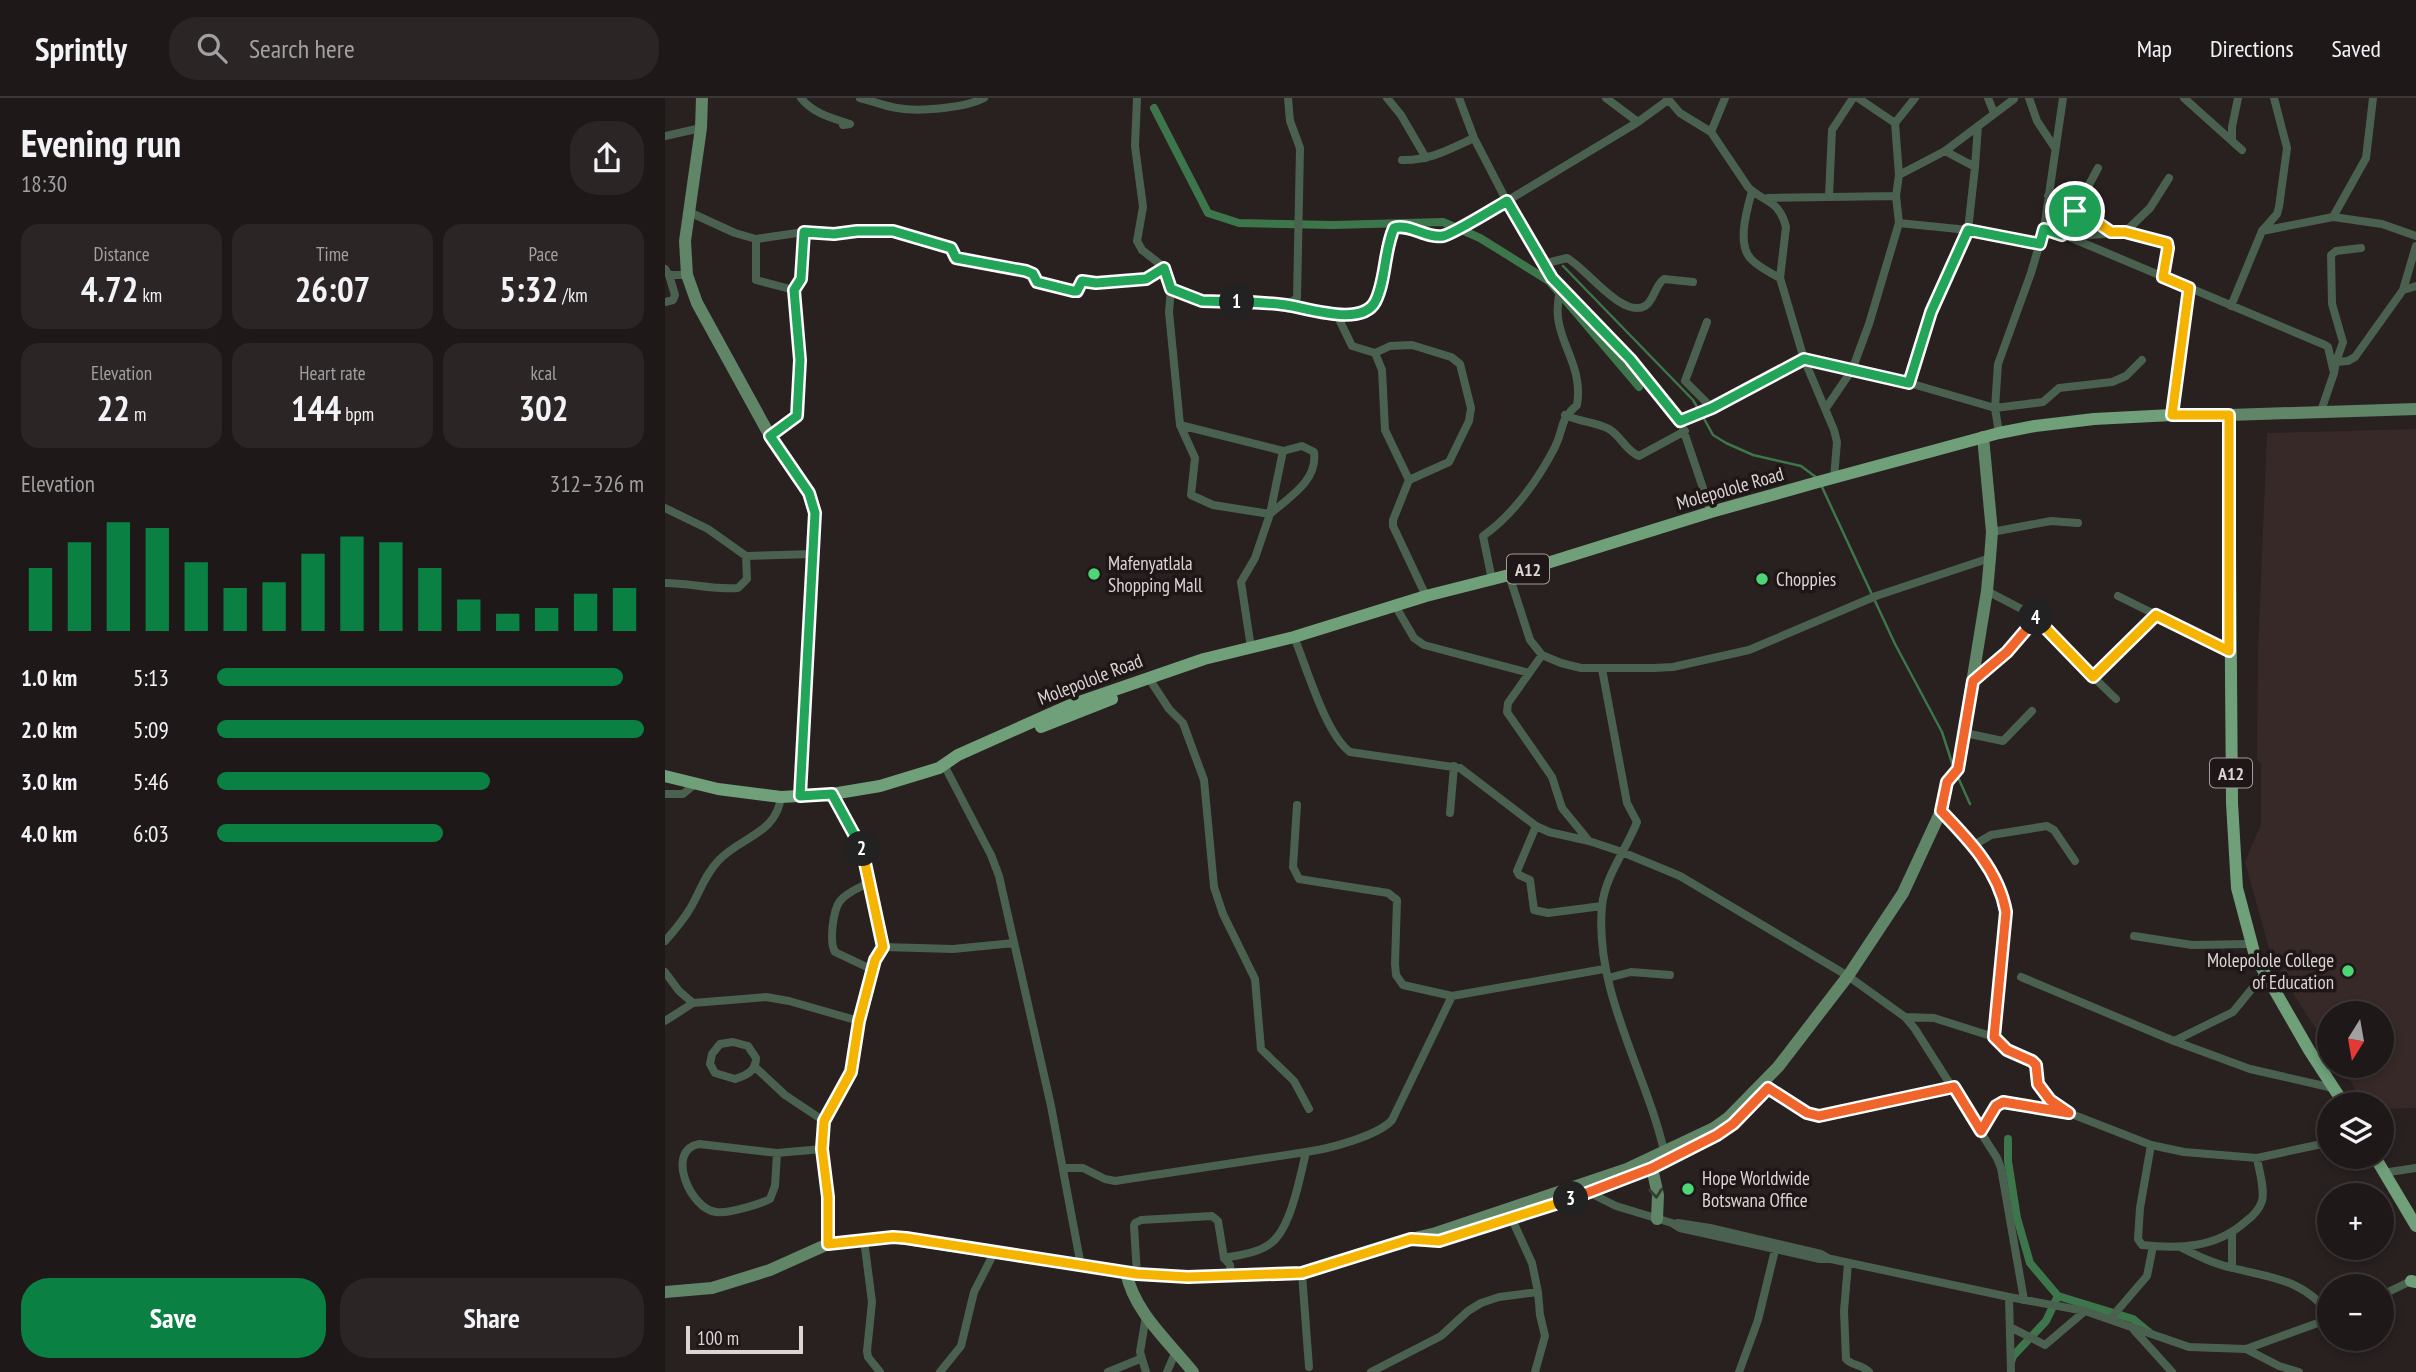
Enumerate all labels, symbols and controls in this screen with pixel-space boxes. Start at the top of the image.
search box [169,17,659,80]
text: Sprintly [35,27,127,70]
icon: search [193,29,231,67]
text: Search here [249,32,355,65]
text: Map [2137,33,2172,64]
text: Directions [2210,33,2294,64]
text: Saved [2332,33,2381,64]
text: Evening run [21,118,181,167]
button: share [570,121,644,195]
text: 18:30 [21,169,67,198]
pin [2045,181,2105,241]
icon: arrive [2056,192,2094,230]
text: Distance [94,242,149,266]
text: Time [316,242,349,266]
text: Pace [529,242,558,266]
text: 4.72 [81,266,138,312]
text: 26:07 [295,266,370,312]
text: 5:32 [499,266,558,312]
text: km [138,283,162,307]
text: /km [558,283,588,307]
pin: 1 [1219,284,1255,320]
text: 1 [1232,289,1241,313]
text: Elevation [91,361,152,385]
text: Heart rate [299,361,366,385]
text: kcal [531,361,556,385]
text: 22 [97,385,130,431]
text: 144 [291,385,341,431]
text: 302 [518,385,569,431]
text: m [130,402,146,426]
text: bpm [341,402,374,426]
street label: Molepolole Road [1674,461,1786,515]
text: Elevation [21,469,95,498]
text: 312–326 m [550,469,644,498]
place label: Mafenyatlala Shopping Mall [1108,551,1203,597]
road number: A12 [1507,555,1549,584]
marker: Mafenyatlala Shopping Mall [1086,566,1102,582]
place label: Choppies [1776,567,1836,591]
marker: Choppies [1754,571,1770,587]
pin: 4 [2019,601,2053,636]
text: 4 [2031,605,2040,629]
street label: Molepolole Road [1034,648,1146,710]
text: 1.0 km [21,663,77,692]
text: 5:13 [133,663,169,692]
text: 2.0 km [21,715,77,744]
text: 5:09 [133,715,169,744]
road number: A12 [2210,758,2252,788]
text: 3.0 km [21,767,77,796]
text: 5:46 [133,767,169,796]
text: 4.0 km [21,819,77,848]
text: 6:03 [133,819,169,848]
pin: 2 [845,832,879,866]
text: 2 [857,836,866,860]
place label: Molepolole College of Education [2207,948,2334,994]
marker: Molepolole College of Education [2340,963,2356,979]
north arrow [2317,1001,2394,1078]
map controls [2317,1001,2394,1351]
button: layers [2317,1092,2394,1169]
place label: Hope Worldwide Botswana Office [1702,1166,1810,1212]
marker: Hope Worldwide Botswana Office [1680,1181,1696,1197]
pin: 3 [1553,1182,1588,1216]
button: + [2317,1183,2394,1260]
text: 3 [1566,1186,1575,1210]
one-way arrow [1648,1188,1663,1199]
button: − [2317,1274,2394,1351]
button: Save [21,1278,326,1358]
button: Share [340,1278,644,1358]
scale bar [686,1323,803,1355]
text: 100 m [697,1326,739,1350]

